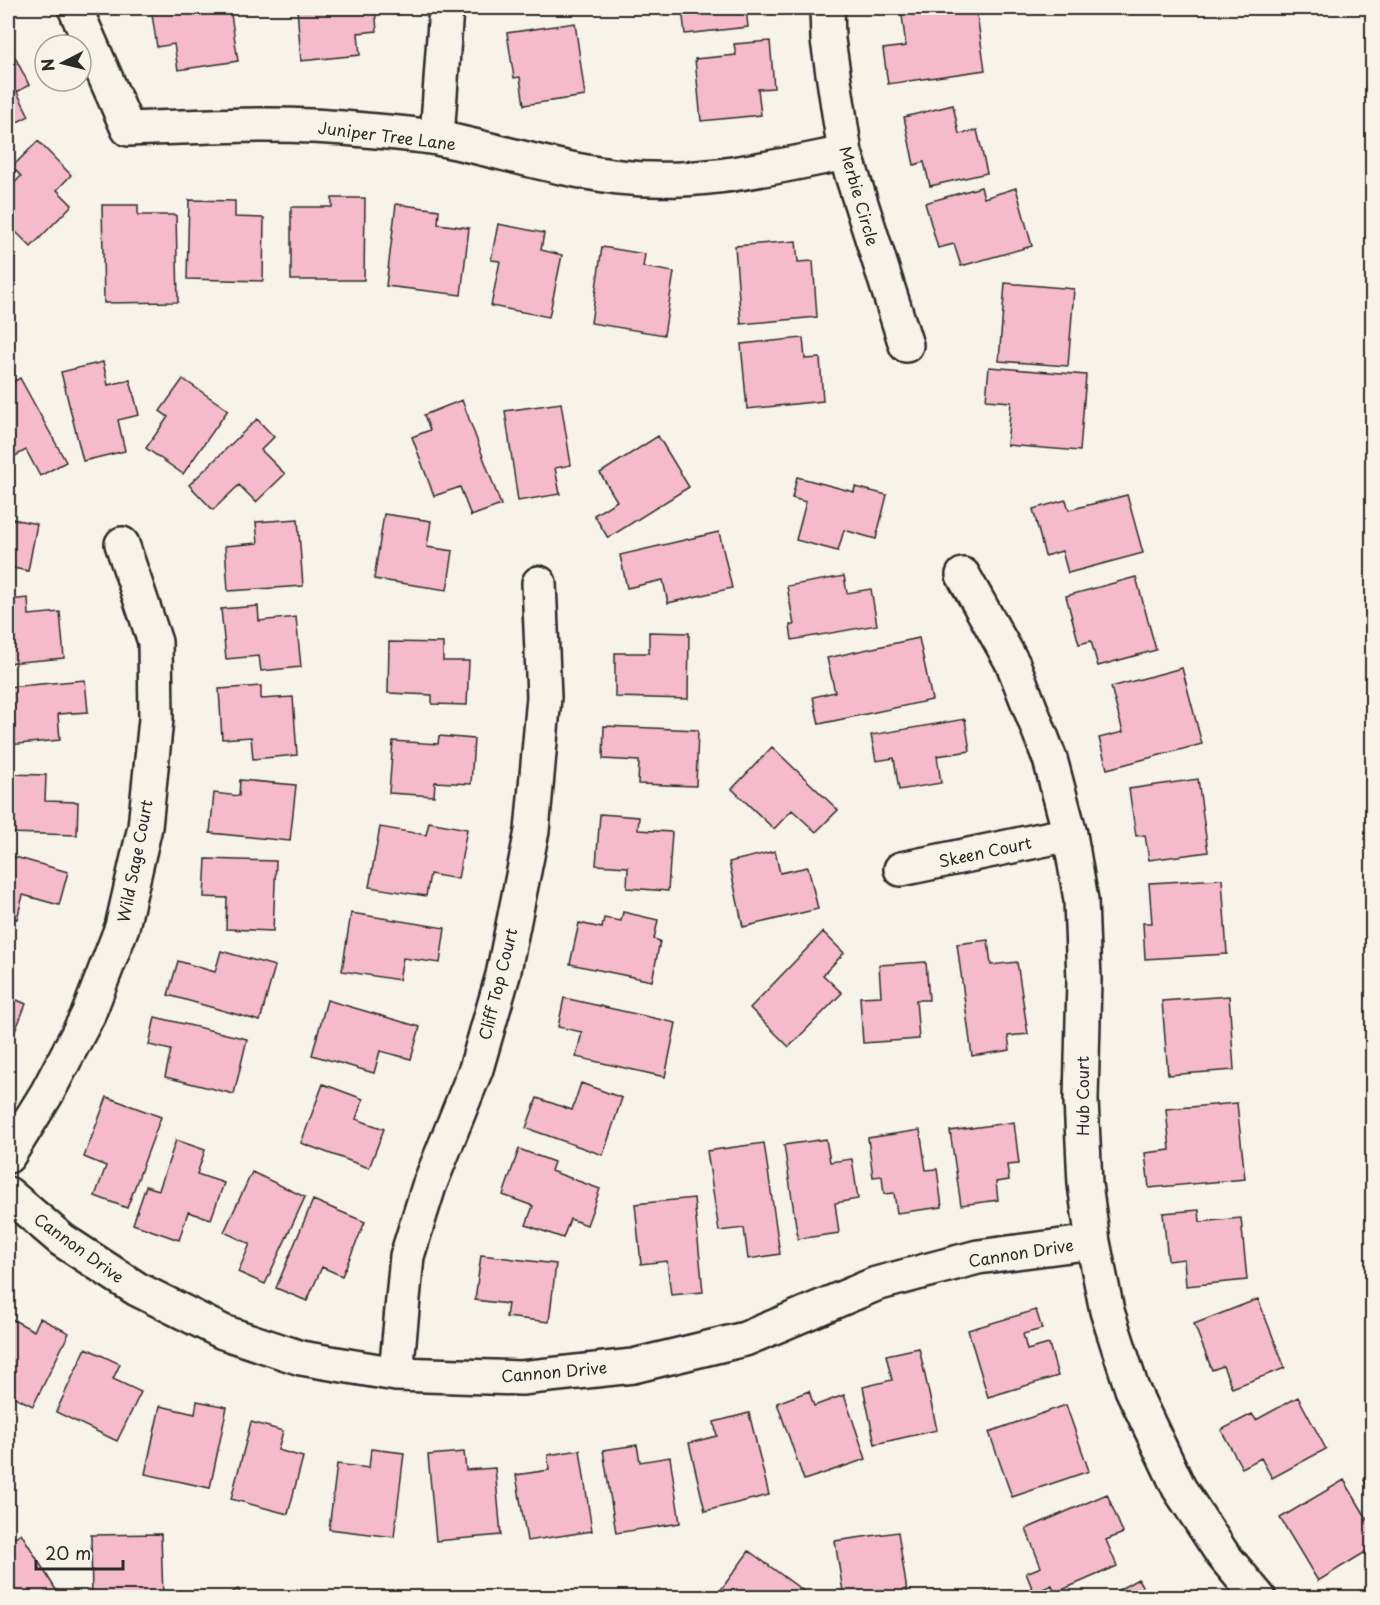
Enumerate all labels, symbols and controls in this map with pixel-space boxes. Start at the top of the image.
north arrow [33,33,93,93]
text: N [34,57,60,73]
street label: Juniper Tree Lane [317,115,458,155]
street label: Merbie Circle [834,143,886,249]
street label: Wild Sage Court [110,797,158,924]
street label: Skeen Court [936,829,1034,873]
street label: Cliff Top Court [472,925,523,1042]
street label: Hub Court [1070,1055,1094,1136]
street label: Cannon Drive [30,1206,130,1288]
street label: Cannon Drive [967,1232,1075,1272]
street label: Cannon Drive [500,1354,608,1388]
scale bar [36,1533,123,1571]
text: 20 m [45,1539,91,1566]

